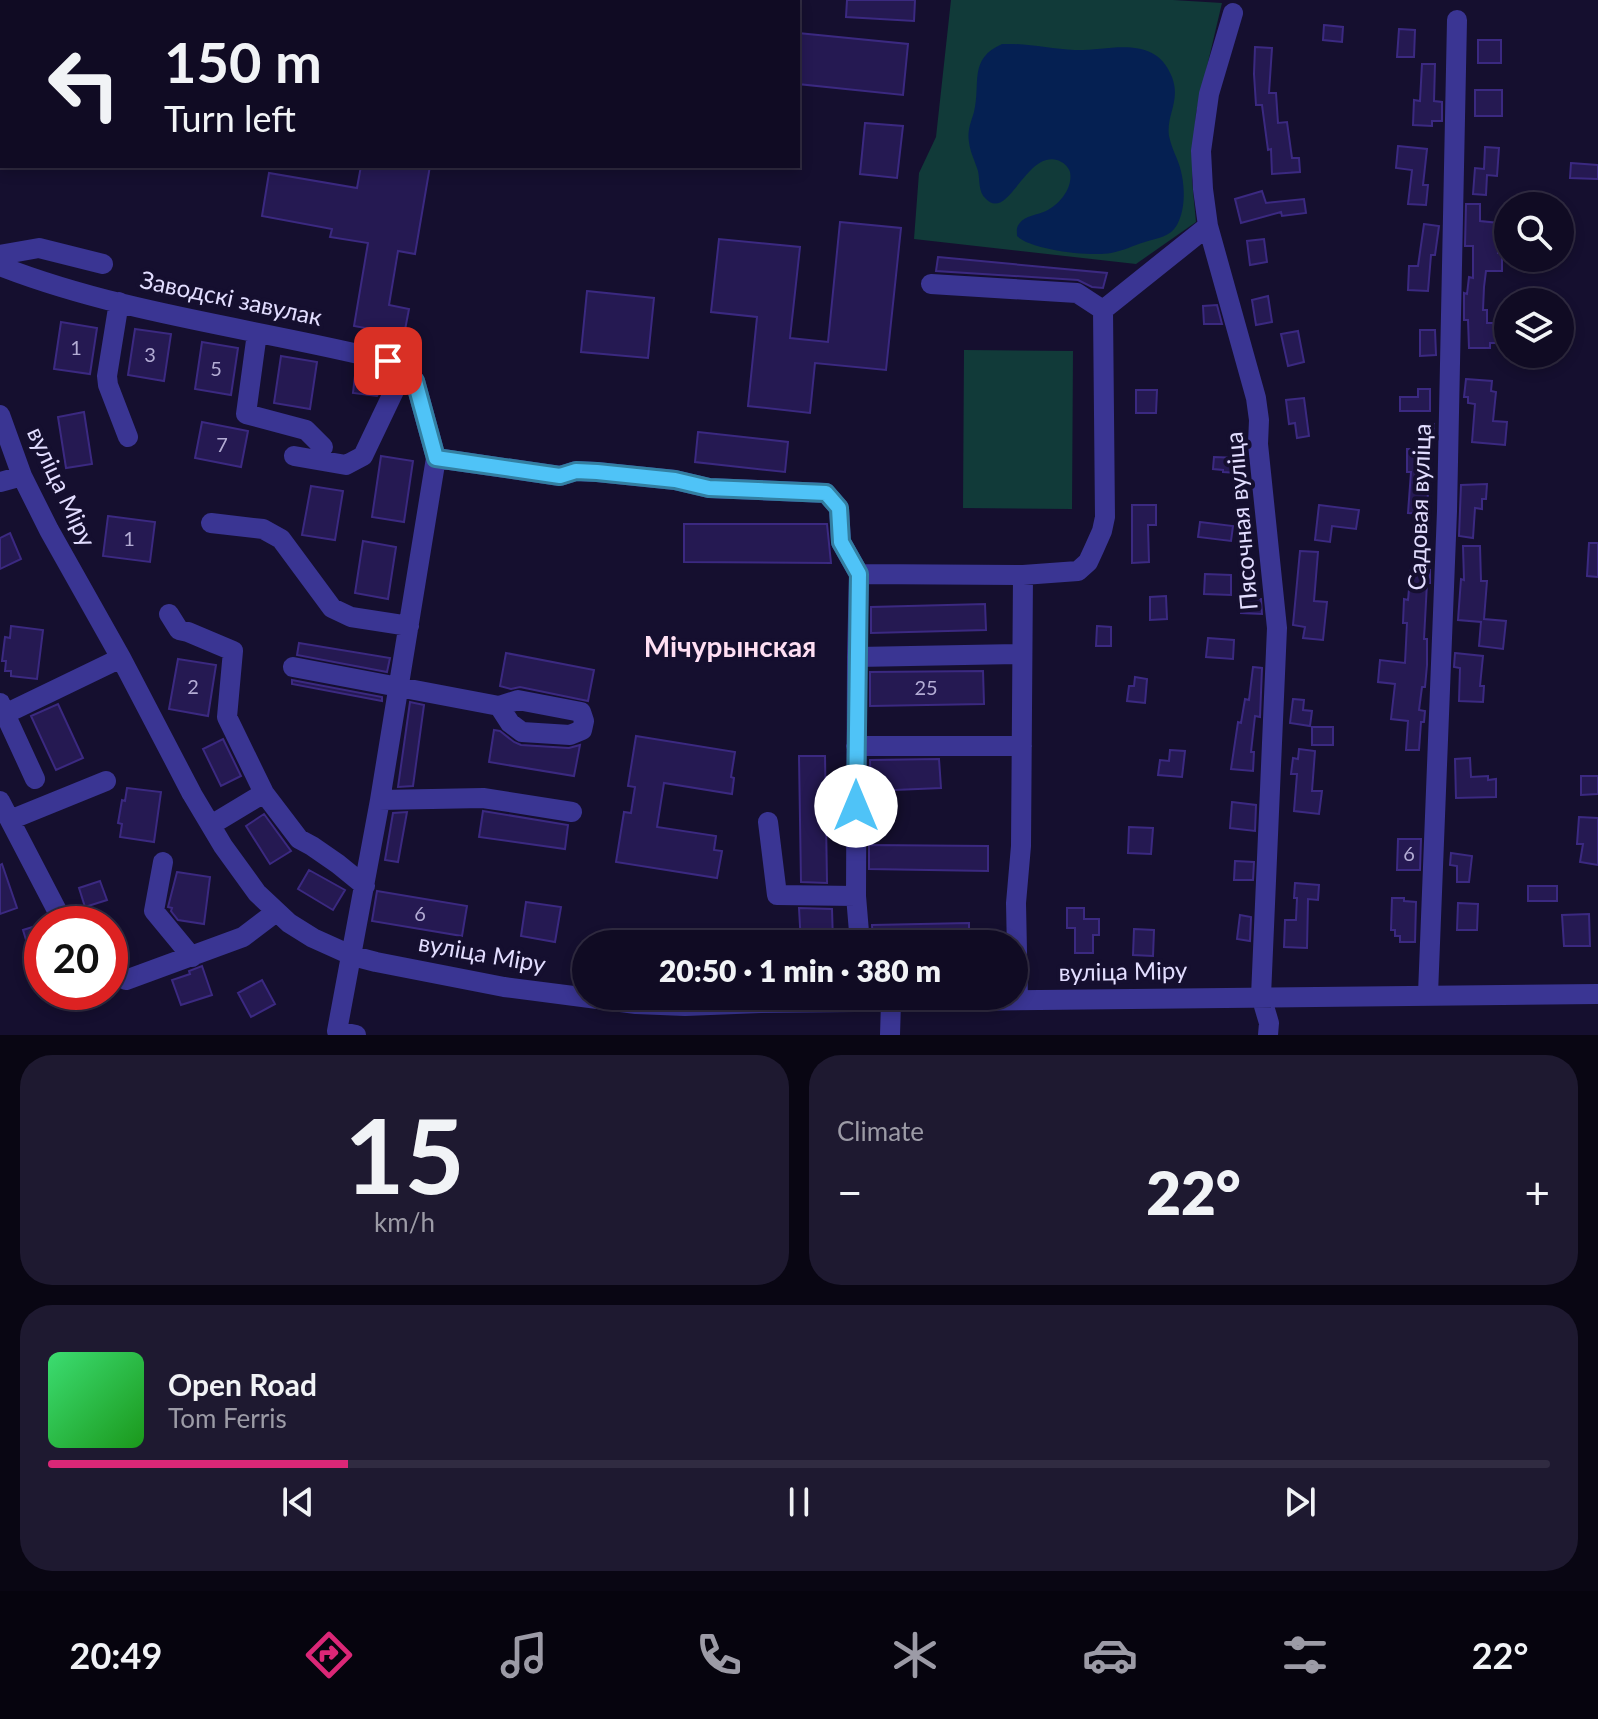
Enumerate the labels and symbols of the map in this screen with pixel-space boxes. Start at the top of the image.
street label: Заводскі завулак [138,264,325,331]
pin [354,327,422,395]
house number: 1 [70,335,82,359]
house number: 3 [144,342,156,366]
house number: 5 [210,356,222,380]
street label: вуліца Міру [22,422,103,551]
street label: Садовая вуліца [1401,423,1436,591]
street label: Пясочная вуліца [1218,431,1263,612]
house number: 7 [216,432,228,456]
house number: 1 [123,526,135,550]
district label: Мічурынская [644,629,816,663]
house number: 2 [187,674,199,698]
house number: 25 [914,675,938,699]
position arrow [814,764,898,848]
house number: 6 [1403,841,1415,865]
house number: 6 [414,901,426,925]
speed limit sign: 20 [24,906,128,1010]
street label: вуліца Міру [416,927,549,978]
street label: вуліца Міру [1058,955,1188,986]

